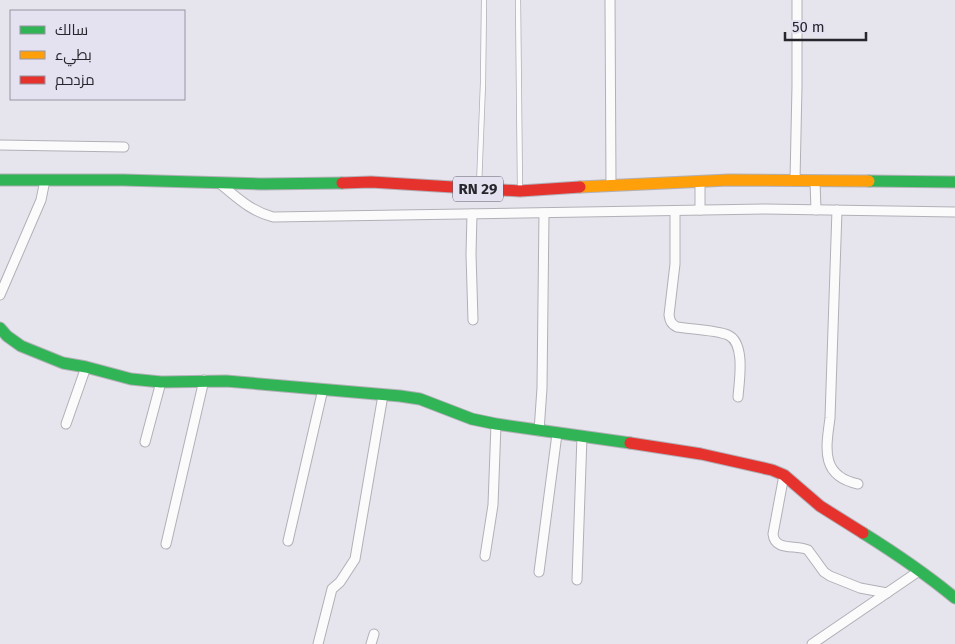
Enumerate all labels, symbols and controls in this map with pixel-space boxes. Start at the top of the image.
legend [10,10,185,100]
scale bar [785,10,866,42]
text: 50 m [792,18,825,36]
text: سالك [55,21,88,39]
text: بطيء [55,46,92,67]
text: مزدحم [55,71,95,90]
road number: RN 29 [453,176,503,202]

